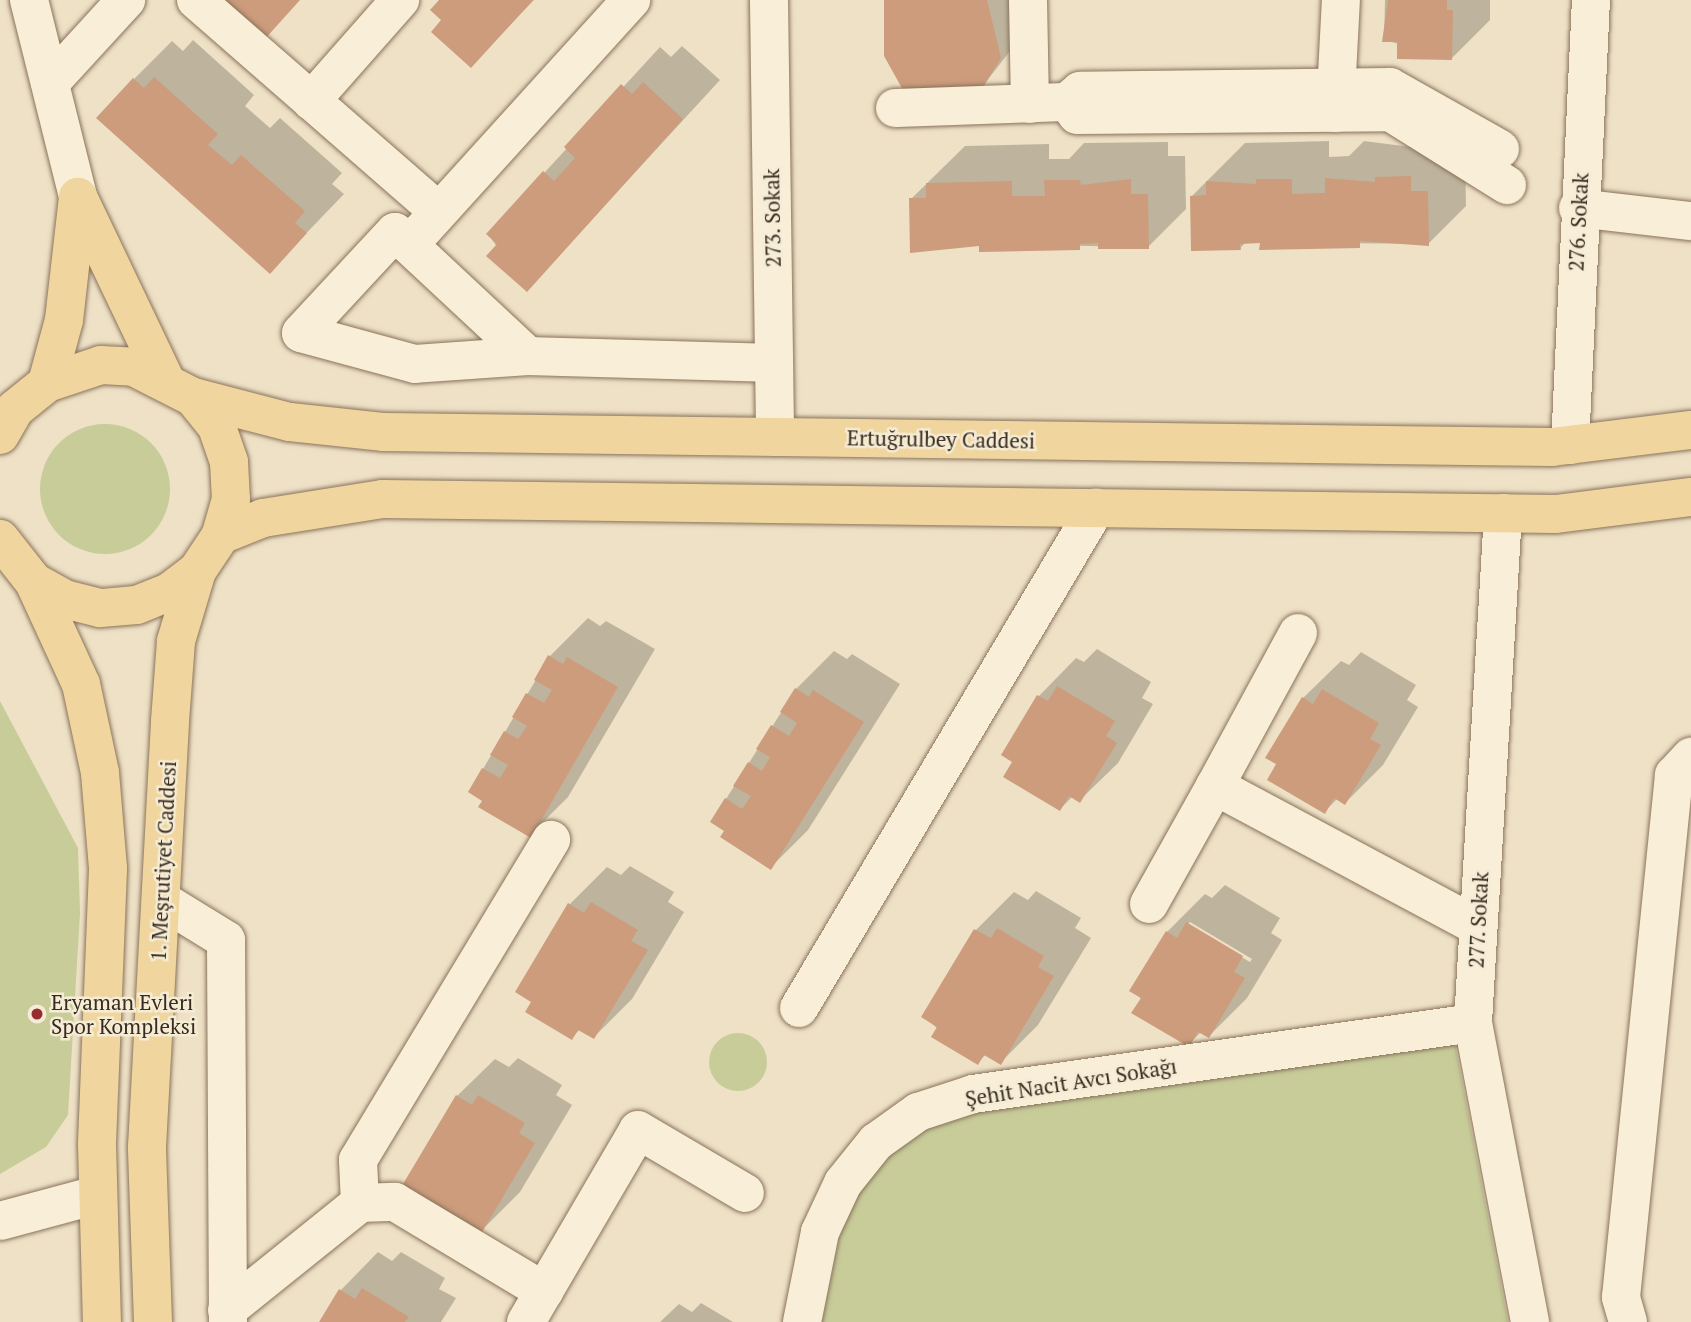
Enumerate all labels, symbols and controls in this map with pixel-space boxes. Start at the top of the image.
street label: 273. Sokak [759,168,785,268]
street label: 276. Sokak [1563,172,1593,272]
street label: Ertuğrulbey Caddesi [847,425,1035,453]
street label: 1. Meşrutiyet Caddesi [145,760,181,962]
street label: 277. Sokak [1463,871,1493,969]
place label: Eryaman Evleri Spor Kompleksi [51,989,196,1039]
marker: Eryaman Evleri Spor Kompleksi [29,1006,45,1022]
street label: Şehit Nacit Avcı Sokağı [963,1053,1179,1111]

